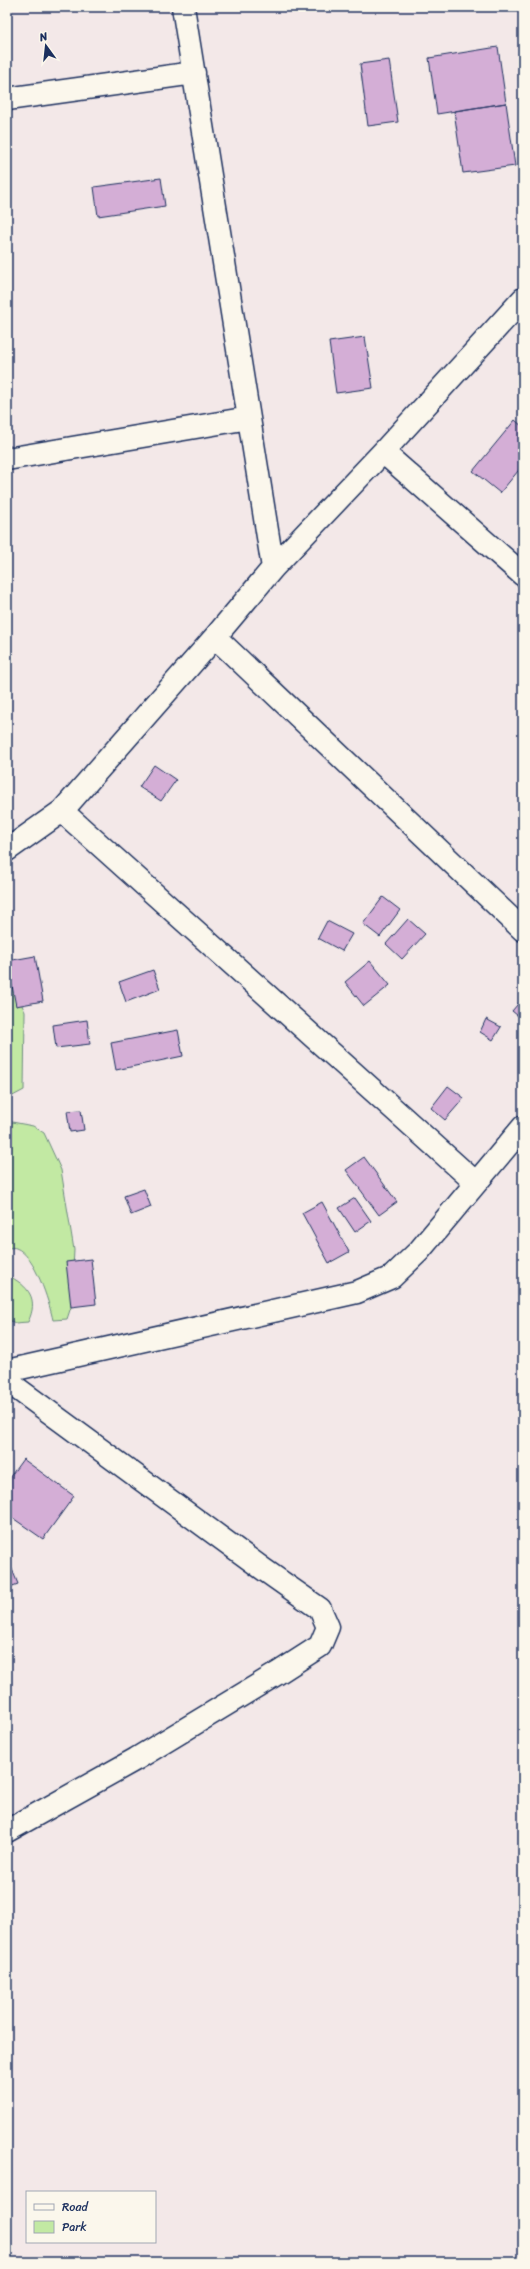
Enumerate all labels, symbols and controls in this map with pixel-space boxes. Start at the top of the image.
north arrow [26,26,66,66]
text: N [36,27,50,47]
legend [26,2191,156,2243]
text: Road [62,2196,89,2218]
text: Park [62,2216,87,2238]

